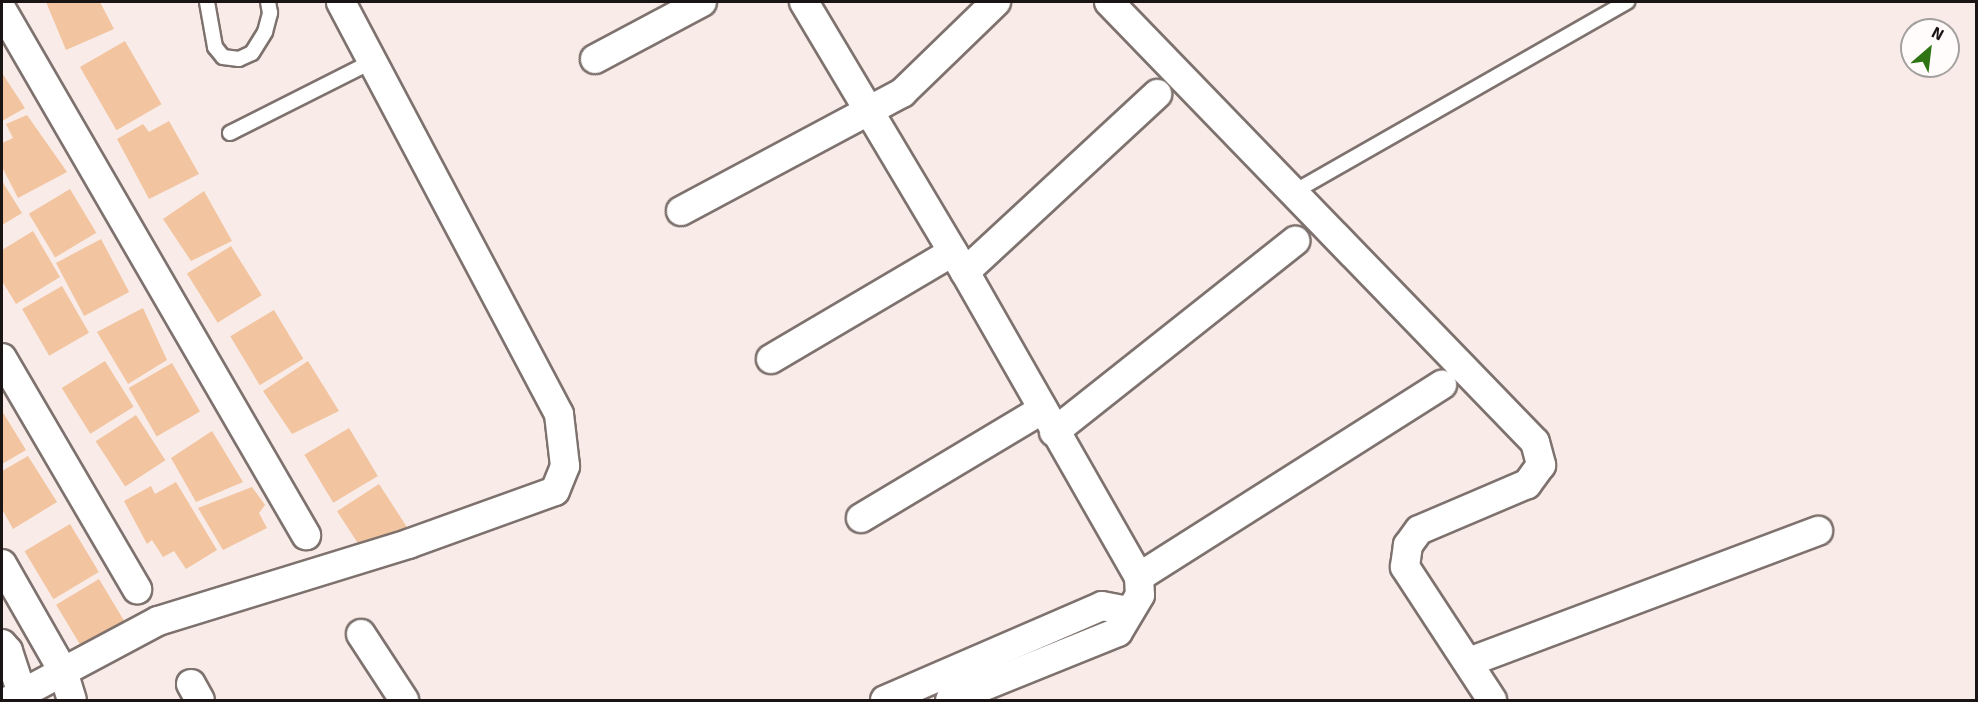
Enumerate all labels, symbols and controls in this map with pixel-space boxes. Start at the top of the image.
north arrow [1900,18,1960,78]
text: N [1928,22,1947,45]

